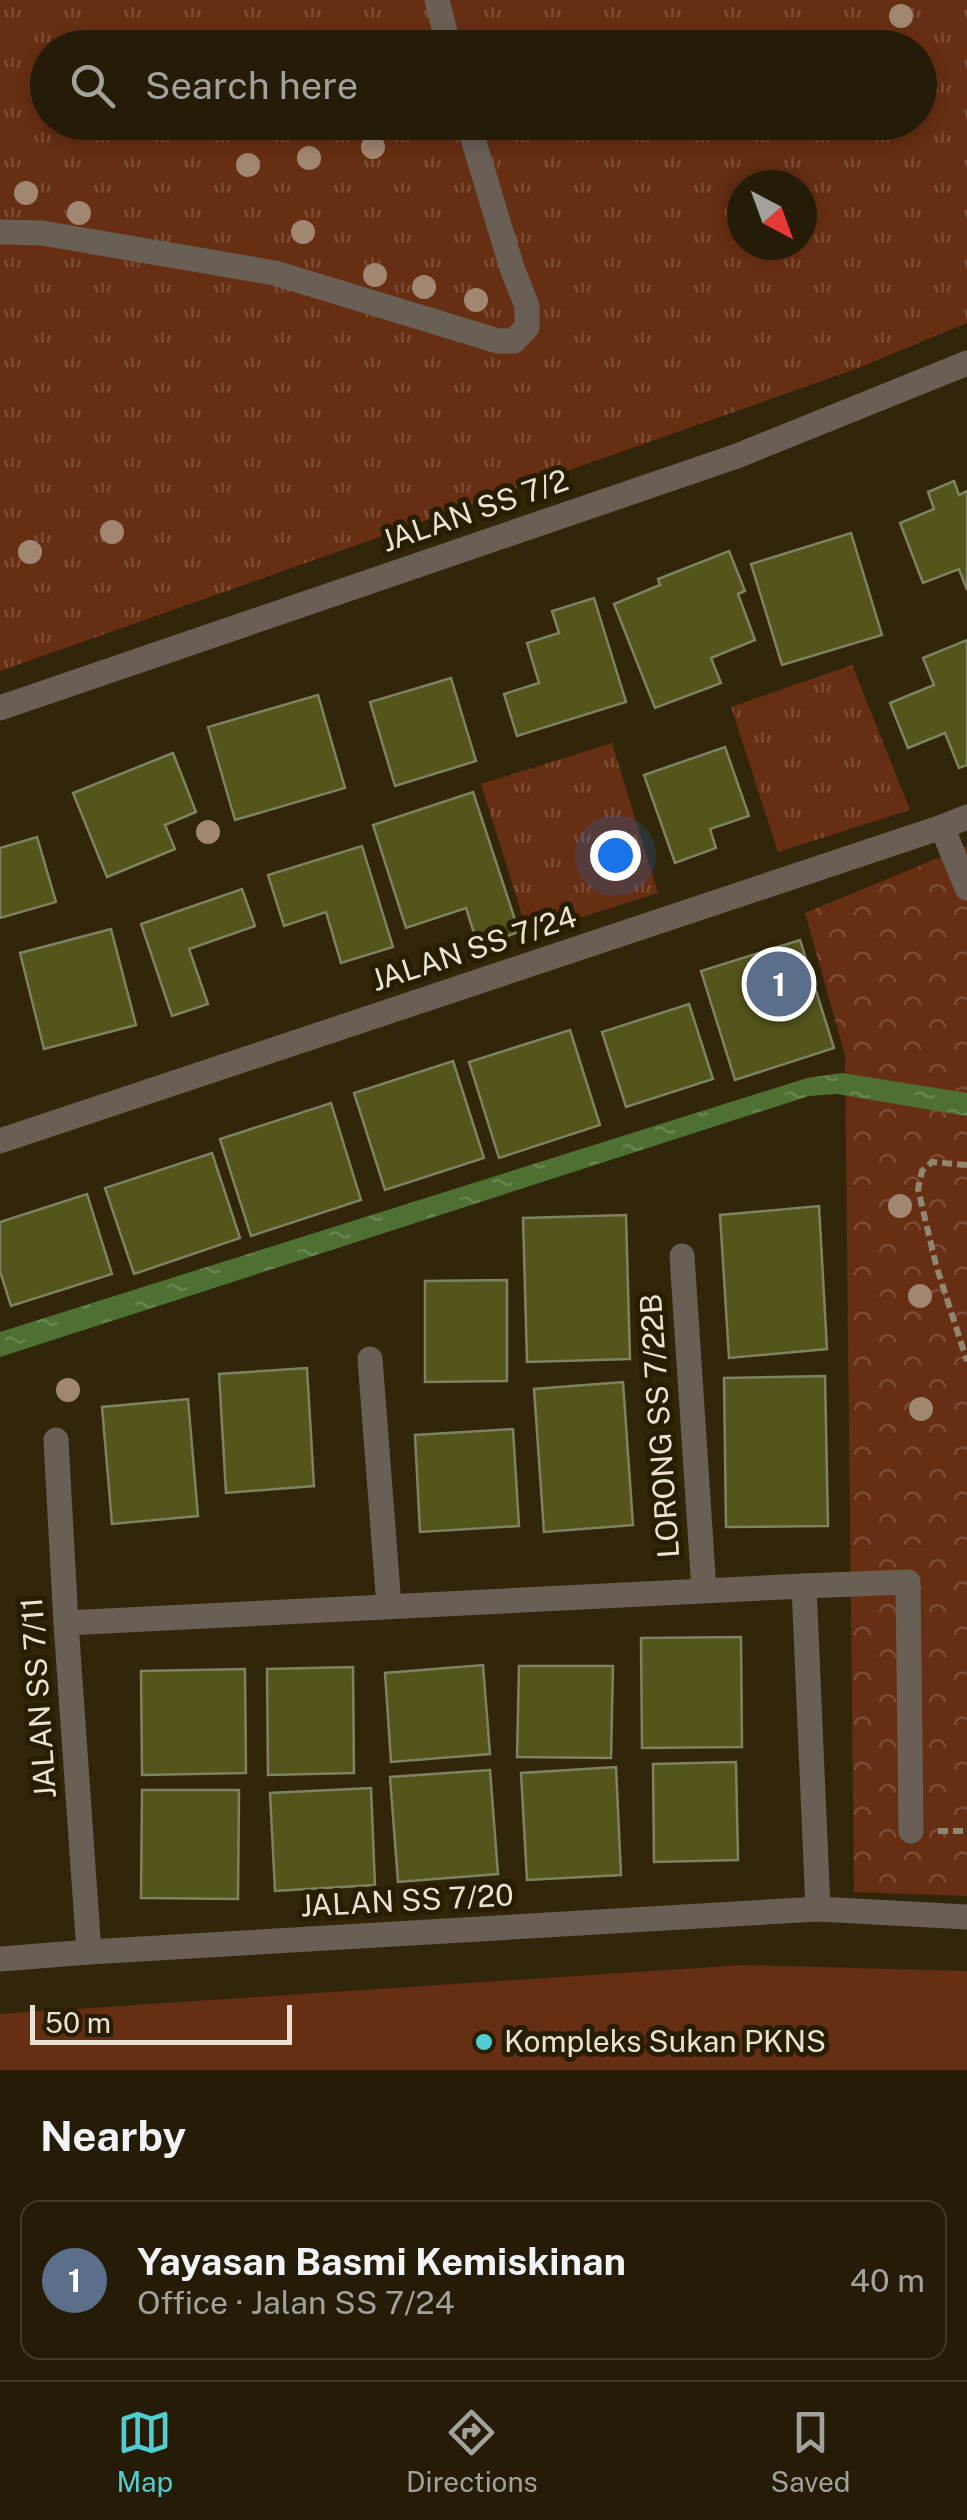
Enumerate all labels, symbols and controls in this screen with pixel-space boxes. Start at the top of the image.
search box [30,30,937,140]
icon: search [65,58,120,113]
text: Search here [145,63,358,108]
north arrow [727,170,817,260]
street label: JALAN SS 7/2 [377,461,573,559]
your location [590,830,641,881]
street label: JALAN SS 7/24 [366,898,581,998]
pin: 1 [746,946,812,1022]
street label: LORONG SS 7/22B [632,1293,686,1559]
street label: JALAN SS 7/11 [13,1596,63,1800]
street label: JALAN SS 7/20 [299,1876,514,1924]
scale bar [30,2000,292,2044]
text: 50 m [45,2006,111,2039]
place label: Kompleks Sukan PKNS [504,2023,826,2059]
marker: Kompleks Sukan PKNS [473,2031,495,2053]
text: Nearby [40,2111,186,2160]
text: Yayasan Basmi Kemiskinan [137,2239,626,2284]
text: 1 [68,2262,81,2299]
text: 40 m [850,2262,925,2299]
text: Office · Jalan SS 7/24 [137,2284,455,2321]
tab: Map [116,2405,173,2498]
tab: Directions [406,2405,538,2498]
tab: Saved [770,2405,851,2498]

